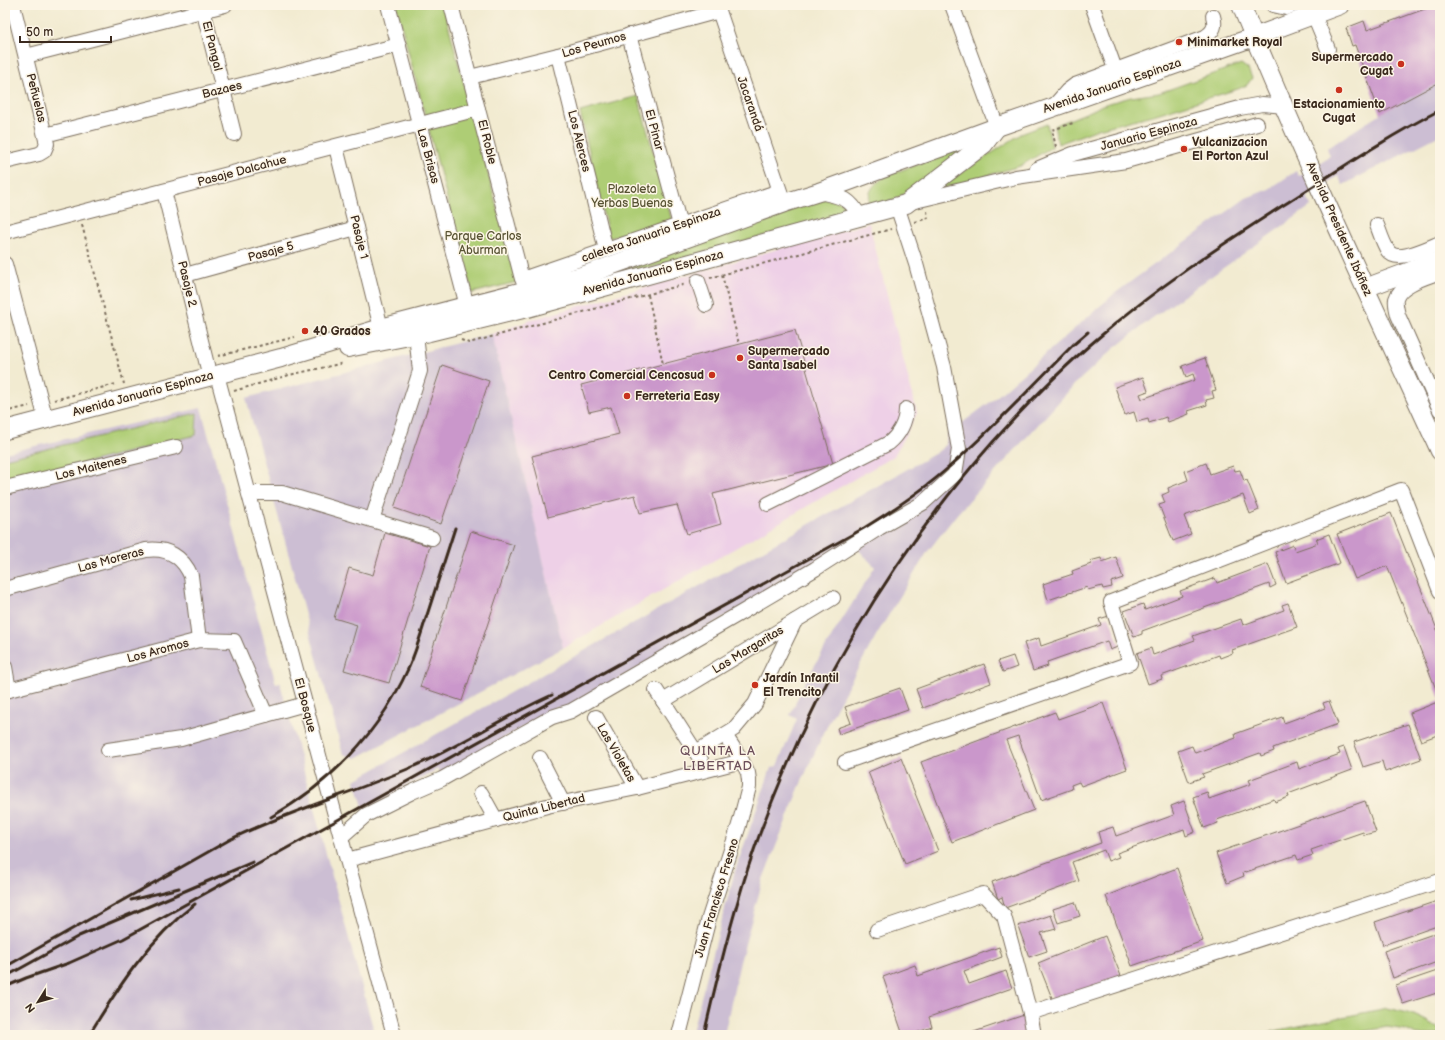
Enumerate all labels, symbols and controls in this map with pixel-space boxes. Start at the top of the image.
scale bar [20,18,111,44]
street label: El Pangal [199,20,225,72]
text: 50 m [26,25,53,40]
street label: Los Peumos [560,29,628,61]
place label: Minimarket Royal [1187,35,1282,50]
marker: Minimarket Royal [1174,37,1184,47]
place label: Supermercado Cugat [1311,50,1393,79]
street label: Avenida Januario Espinoza [1041,55,1183,117]
marker: Supermercado Cugat [1396,59,1406,69]
street label: Peñuelas [23,72,49,124]
street label: Jacarandá [734,74,766,134]
street label: Bazaes [201,78,243,102]
marker: Estacionamiento Cugat [1334,85,1344,95]
place label: Estacionamiento Cugat [1293,97,1385,126]
street label: El Pinar [641,108,667,153]
street label: Los Alerces [564,109,594,173]
street label: Januario Espinoza [1099,114,1199,154]
street label: El Roble [474,118,500,166]
street label: Las Brisas [413,127,443,185]
place label: Vulcanizacion El Porton Azul [1192,135,1268,164]
marker: Vulcanizacion El Porton Azul [1179,144,1189,154]
street label: Pasaje Dalcahue [196,152,288,190]
street label: Avenida Presidente Ibáñez [1303,160,1375,299]
park label: Plazoleta Yerbas Buenas [590,182,673,211]
street label: caletera Januario Espinoza [579,204,723,266]
street label: Pasaje 1 [346,214,372,260]
park label: Parque Carlos Aburman [444,229,522,258]
street label: Pasaje 5 [247,239,296,265]
street label: Avenida Januario Espinoza [581,247,725,299]
street label: Pasaje 2 [174,259,200,309]
place label: 40 Grados [313,324,371,339]
marker: 40 Grados [300,326,310,336]
place label: Supermercado Santa Isabel [748,344,830,373]
marker: Supermercado Santa Isabel [735,353,745,363]
street label: Avenida Januario Espinoza [71,368,215,420]
place label: Centro Comercial Cencosud [548,368,704,383]
marker: Centro Comercial Cencosud [707,370,717,380]
place label: Ferreteria Easy [635,389,720,404]
marker: Ferreteria Easy [622,391,632,401]
street label: Los Maitenes [54,452,128,484]
street label: Las Moreras [76,544,146,576]
street label: Las Margaritas [710,623,786,677]
street label: Los Aromos [125,636,191,666]
place label: Jardín Infantil El Trencito [763,671,839,700]
street label: El Bosque [291,676,319,734]
marker: Jardín Infantil El Trencito [750,680,760,690]
street label: Las Violetas [593,721,639,785]
district label: QUINTA LA LIBERTAD [680,743,756,774]
street label: Quinta Libertad [501,791,587,825]
street label: Juan Francisco Fresno [692,836,742,959]
north arrow [18,982,58,1022]
text: N [23,1001,38,1015]

